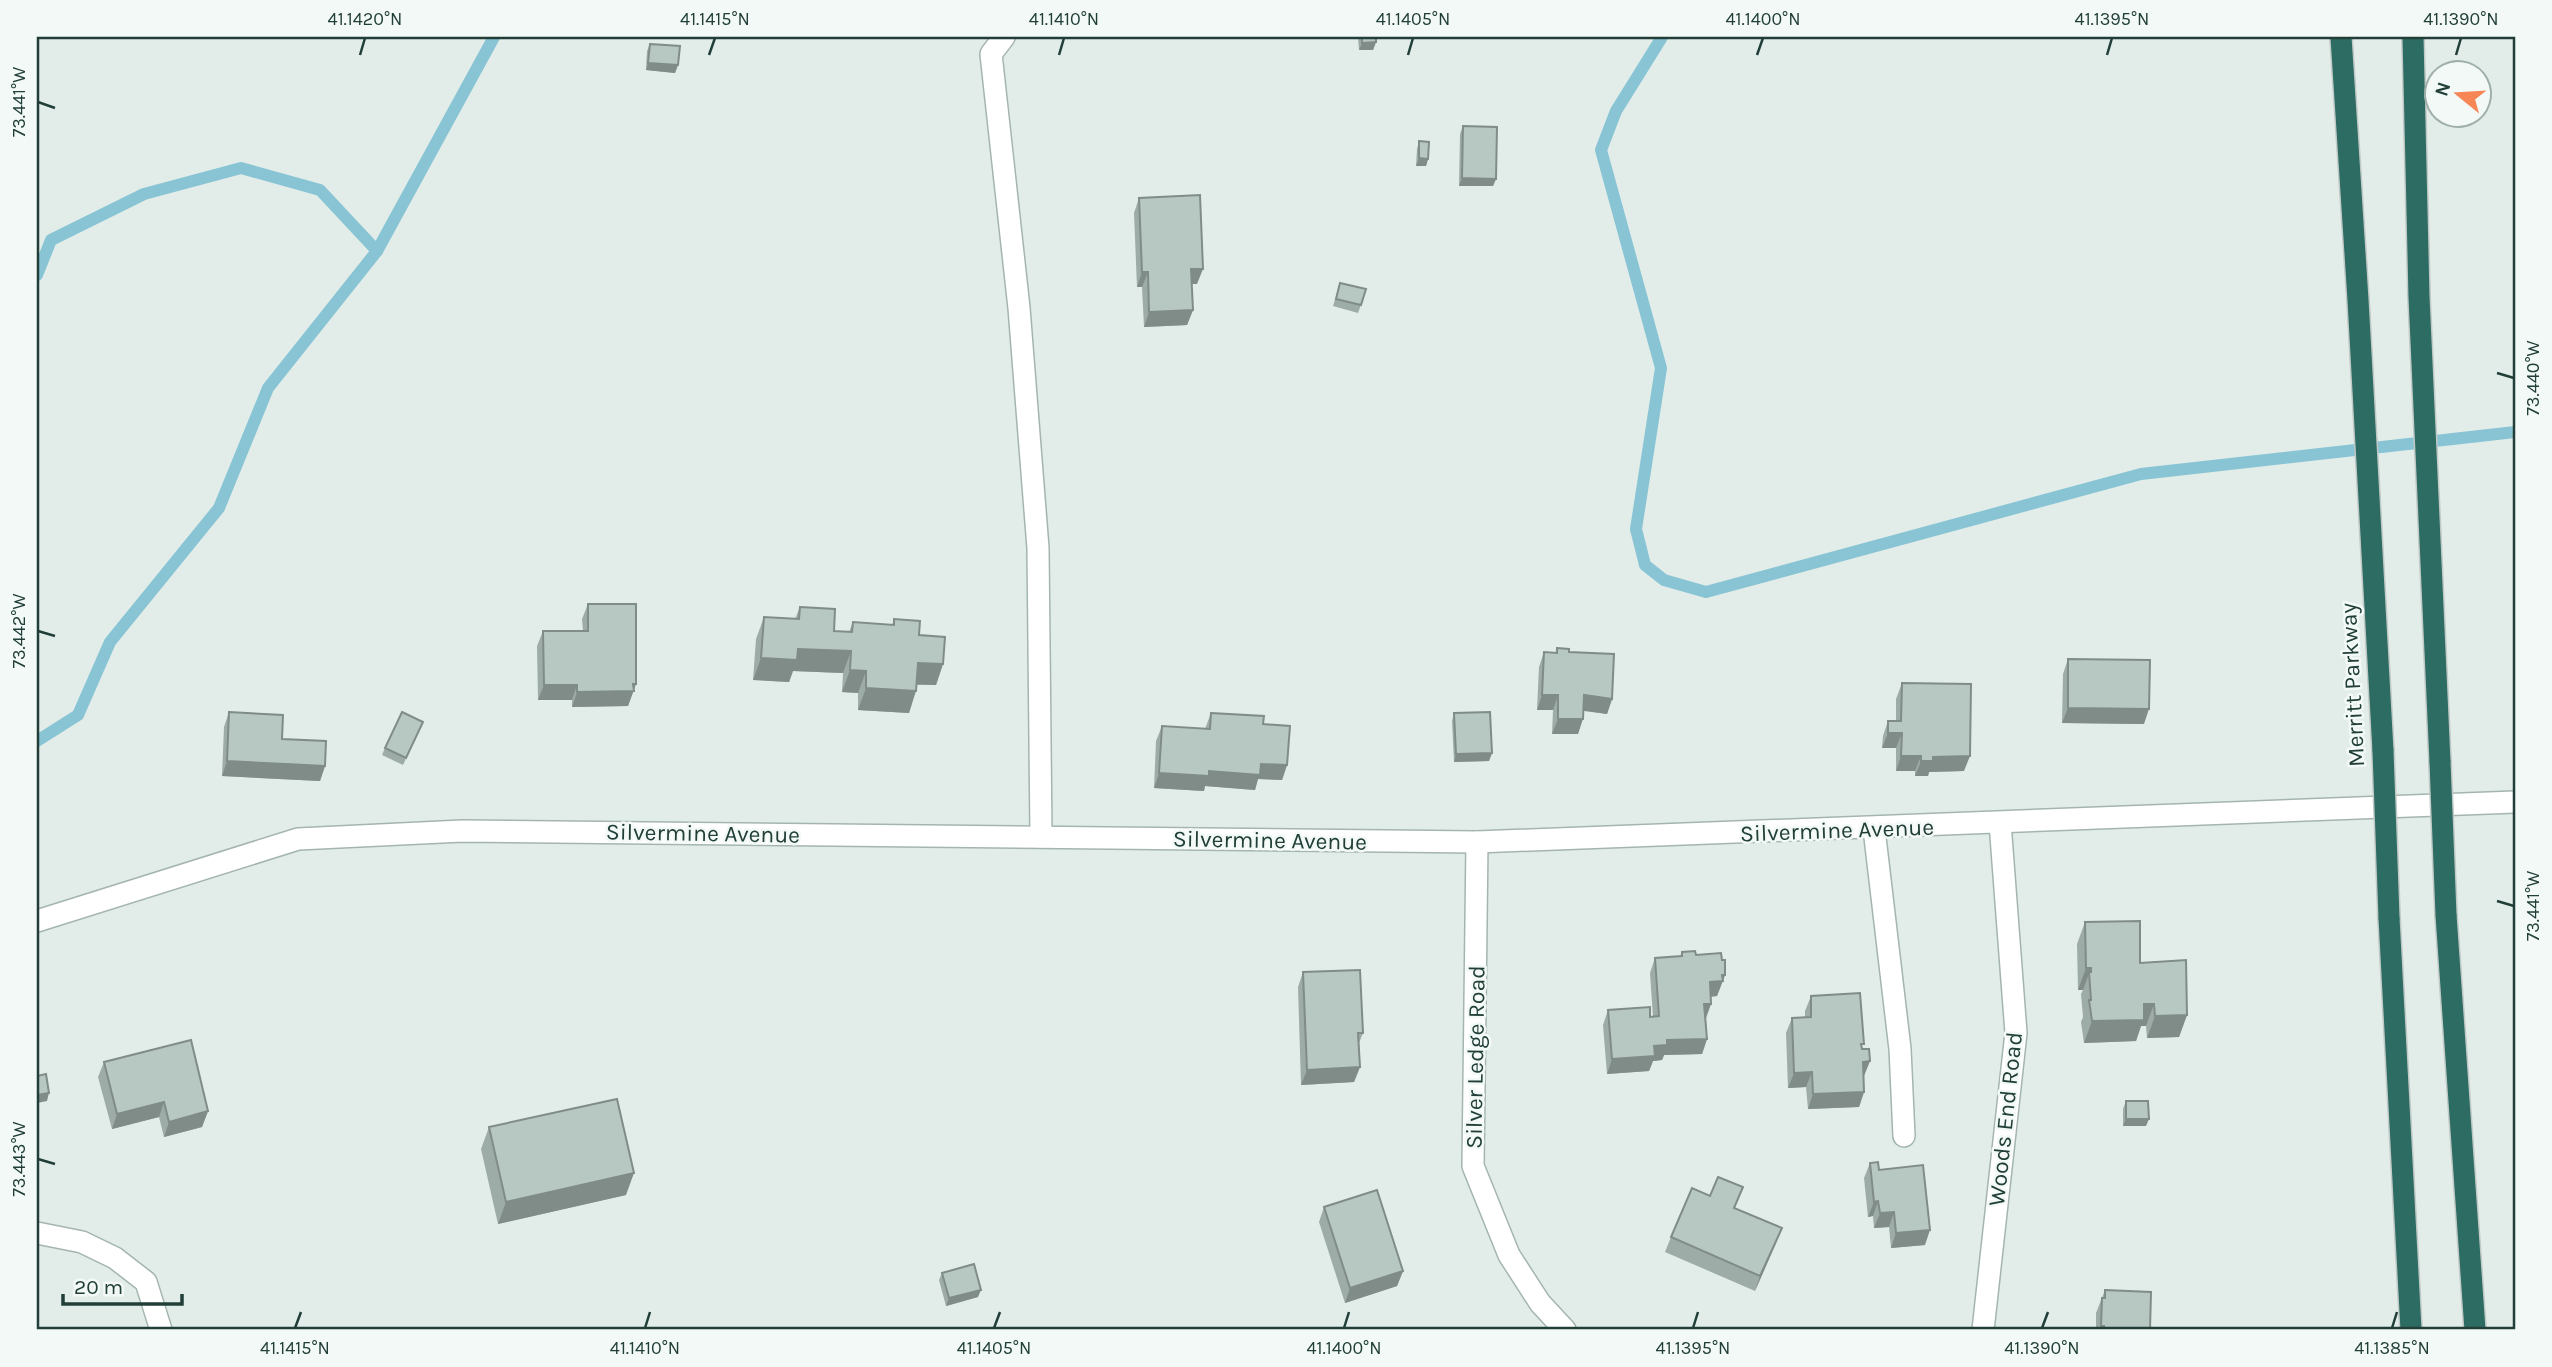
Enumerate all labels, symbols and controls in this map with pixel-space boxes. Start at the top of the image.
text: 41.1420°N [328,8,402,30]
text: 41.1415°N [680,8,750,30]
text: 41.1410°N [1029,8,1099,30]
text: 41.1405°N [1376,8,1450,30]
text: 41.1400°N [1725,8,1801,30]
text: 41.1395°N [2075,8,2149,30]
text: 41.1390°N [2423,8,2499,30]
north arrow [2422,60,2492,130]
text: 73.441°W [8,67,30,137]
text: N [2430,79,2455,99]
text: 73.440°W [2522,340,2544,416]
text: 73.442°W [8,593,30,669]
street label: Merritt Parkway [2335,602,2370,768]
street label: Silvermine Avenue [1740,814,1934,847]
street label: Silvermine Avenue [606,818,800,849]
street label: Silvermine Avenue [1173,825,1367,856]
text: 73.441°W [2522,871,2544,941]
street label: Silver Ledge Road [1460,965,1491,1149]
street label: Woods End Road [1983,1031,2028,1207]
text: 73.443°W [8,1121,30,1197]
scale bar [63,1262,182,1306]
text: 20 m [74,1275,123,1299]
text: 41.1415°N [260,1337,330,1359]
text: 41.1410°N [610,1337,680,1359]
text: 41.1405°N [957,1337,1031,1359]
text: 41.1400°N [1306,1337,1382,1359]
text: 41.1395°N [1656,1337,1730,1359]
text: 41.1390°N [2004,1337,2080,1359]
text: 41.1385°N [2354,1337,2430,1359]

